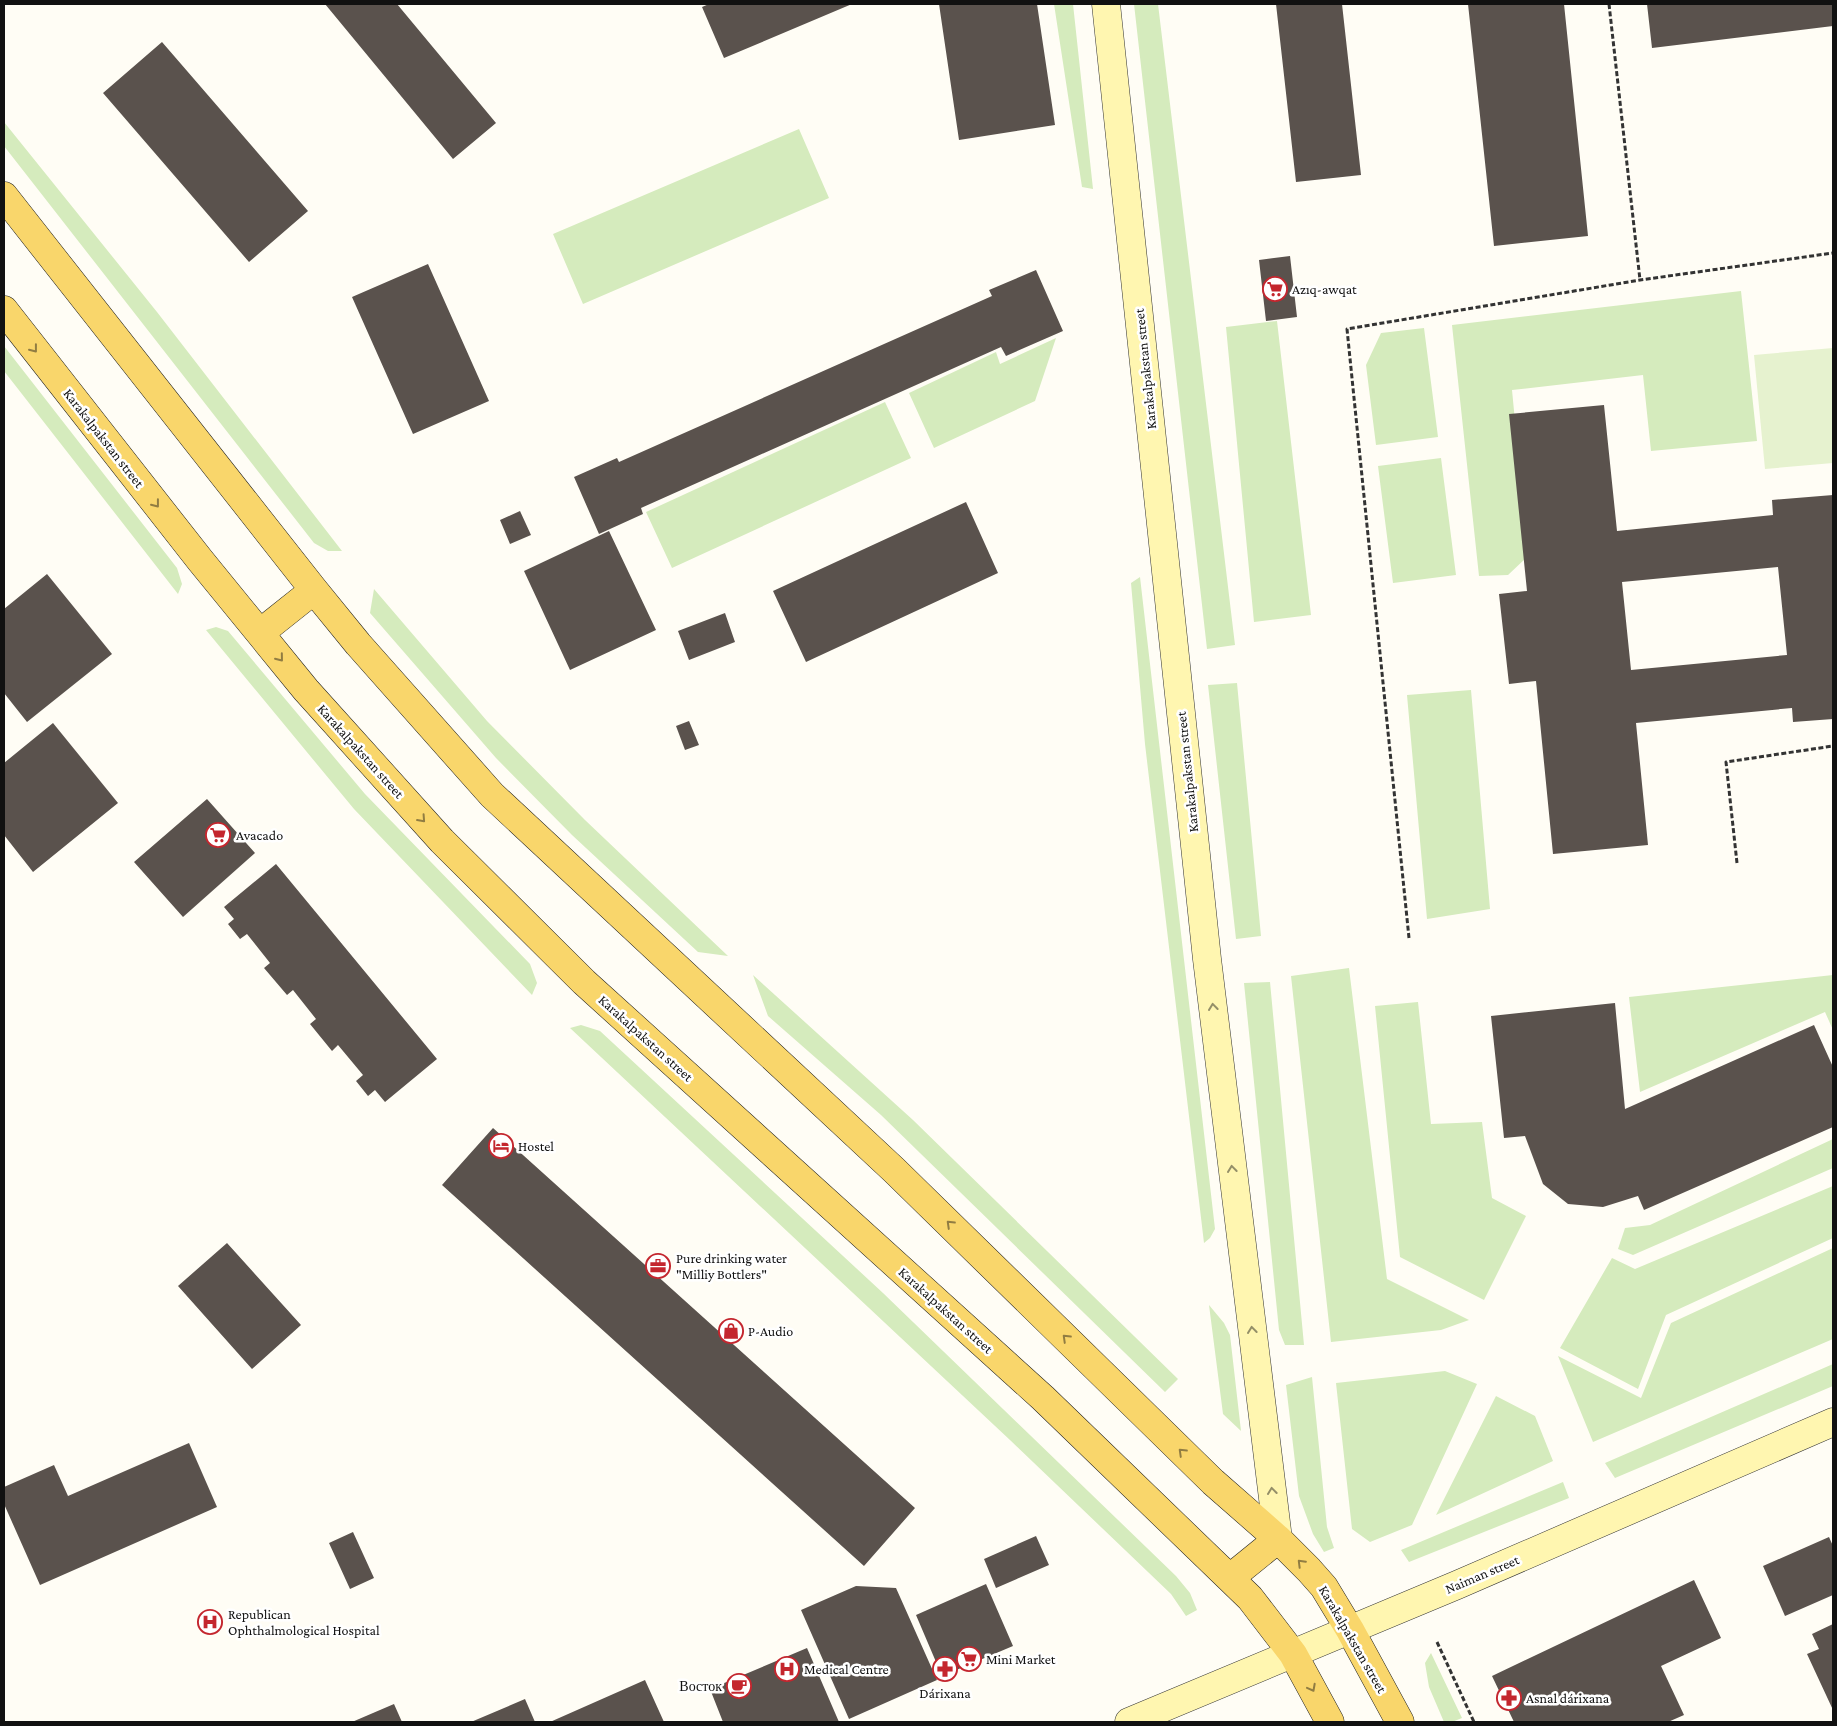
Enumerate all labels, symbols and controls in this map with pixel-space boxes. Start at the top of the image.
supermarket icon: Azıq-awqat [1262,276,1288,302]
place label: Azıq-awqat [1292,281,1357,297]
street label: Karakalpakstan street [1131,308,1159,430]
one-way arrow [28,343,36,352]
street label: Karakalpakstan street [60,385,148,491]
one-way arrow [150,498,159,508]
one-way arrow [274,652,283,661]
street label: Karakalpakstan street [314,701,408,802]
street label: Karakalpakstan street [1173,711,1201,833]
one-way arrow [416,813,425,822]
supermarket icon: Avacado [205,822,231,848]
place label: Avacado [236,827,283,843]
street label: Karakalpakstan street [596,991,697,1085]
one-way arrow [1208,1003,1218,1012]
hotel icon: Hostel [488,1133,514,1159]
place label: Hostel [518,1138,554,1154]
one-way arrow [1227,1164,1238,1172]
one-way arrow [947,1221,956,1230]
place label: Pure drinking water "Milliy Bottlers" [676,1250,787,1282]
office icon: Pure drinking water "Milliy Bottlers" [645,1253,671,1279]
street label: Karakalpakstan street [896,1263,997,1357]
shop icon: P-Audio [718,1318,744,1344]
place label: P-Audio [748,1323,793,1339]
one-way arrow [1247,1326,1258,1334]
one-way arrow [1063,1335,1072,1344]
one-way arrow [1179,1448,1188,1457]
one-way arrow [1267,1487,1278,1495]
street label: Naiman street [1443,1551,1522,1597]
one-way arrow [1298,1559,1307,1568]
street label: Karakalpakstan street [1316,1583,1390,1696]
place label: Republican Ophthalmological Hospital [228,1606,380,1638]
hospital icon: Republican Ophthalmological Hospital [197,1609,223,1635]
supermarket icon: Mini Market [956,1646,982,1672]
place label: Mini Market [986,1651,1056,1667]
hospital icon: Medical Centre [774,1656,800,1682]
pharmacy icon: Dárixana [932,1656,958,1682]
place label: Medical Centre [804,1661,889,1677]
cafe icon: Восток [726,1673,752,1699]
place label: Восток [679,1678,722,1694]
one-way arrow [1306,1683,1316,1692]
place label: Dárixana [919,1685,971,1701]
pharmacy icon: Asnal dárixana [1496,1685,1522,1711]
place label: Asnal dárixana [1526,1690,1610,1706]

